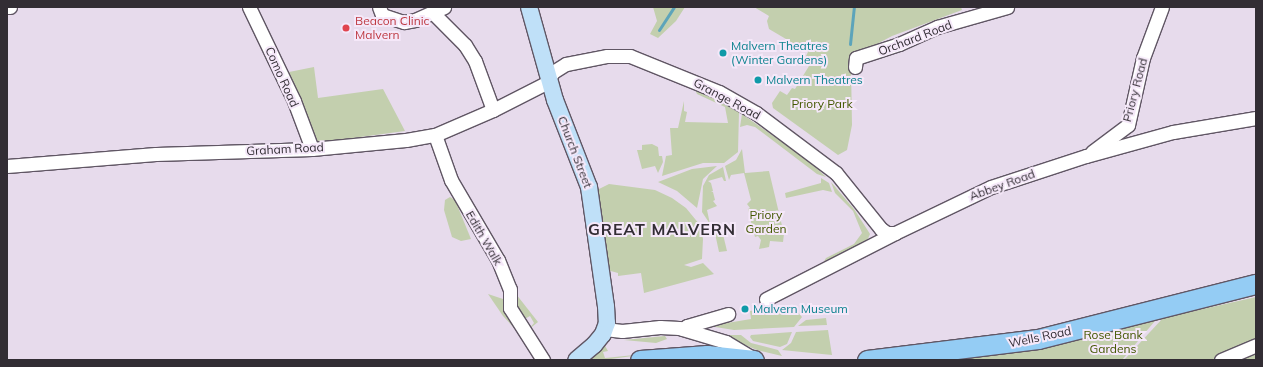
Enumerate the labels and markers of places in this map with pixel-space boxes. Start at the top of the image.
place label: Beacon Clinic Malvern [355,14,429,42]
marker: Beacon Clinic Malvern [340,22,352,34]
place label: Malvern Theatres (Winter Gardens) [731,39,828,67]
marker: Malvern Theatres (Winter Gardens) [718,48,728,58]
place label: Malvern Theatres [766,73,863,87]
marker: Malvern Theatres [753,75,763,85]
place label: Malvern Museum [753,302,848,316]
marker: Malvern Museum [740,304,750,314]

